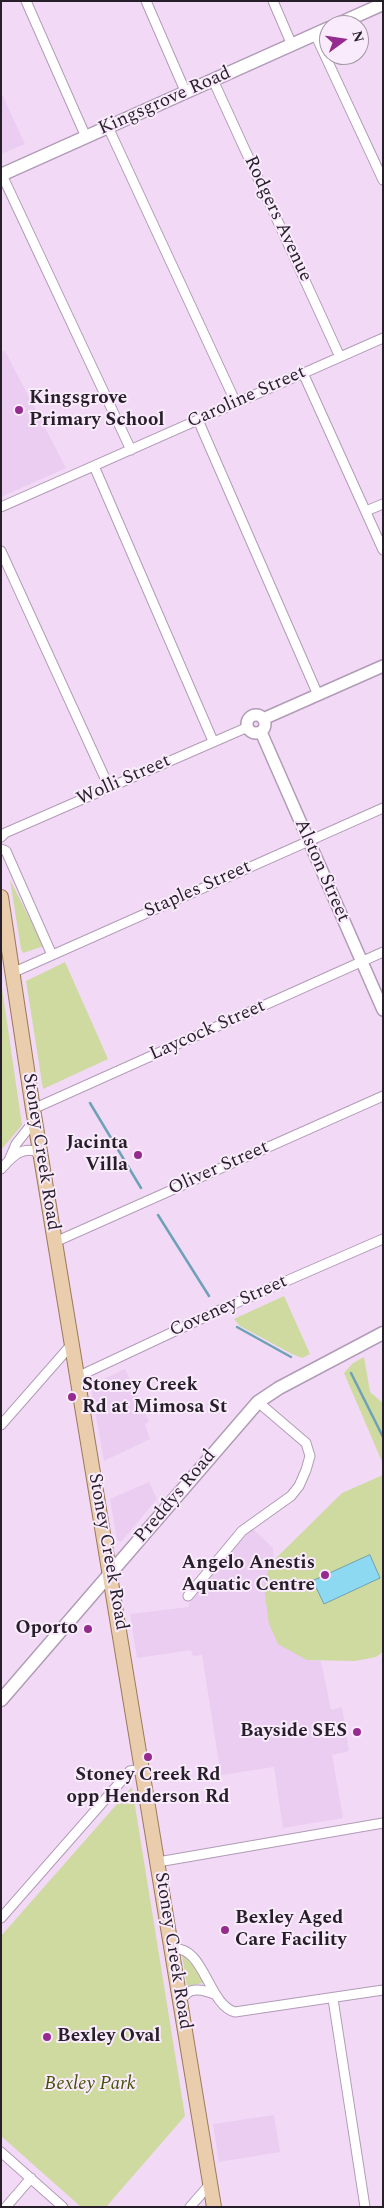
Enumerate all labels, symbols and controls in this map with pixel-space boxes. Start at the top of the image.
north arrow [319,15,369,65]
text: N [346,28,370,45]
street label: Kingsgrove Road [95,63,235,141]
street label: Rodgers Avenue [238,152,316,286]
street label: Caroline Street [184,362,310,434]
place label: Kingsgrove Primary School [29,388,164,432]
marker: Kingsgrove Primary School [13,404,25,416]
street label: Wolli Street [74,750,174,812]
street label: Alston Street [288,816,354,926]
street label: Staples Street [141,856,255,924]
street label: Laycock Street [147,995,269,1067]
street label: Stoney Creek Road [16,1072,64,1232]
place label: Jacinta Villa [66,1133,128,1177]
street label: Oliver Street [165,1137,273,1201]
marker: Jacinta Villa [132,1149,144,1161]
street label: Coveney Street [167,1271,291,1343]
place label: Stoney Creek Rd at Mimosa St [82,1375,227,1419]
marker: Stoney Creek Rd at Mimosa St [66,1391,78,1403]
street label: Preddys Road [130,1446,222,1548]
street label: Stoney Creek Road [82,1472,132,1632]
place label: Angelo Anestis Aquatic Centre [181,1553,315,1597]
marker: Angelo Anestis Aquatic Centre [319,1569,331,1581]
place label: Oporto [15,1618,78,1640]
marker: Oporto [82,1623,94,1635]
place label: Bayside SES [240,1721,347,1743]
marker: Bayside SES [351,1726,363,1738]
marker: Stoney Creek Rd opp Henderson Rd [142,1751,154,1763]
place label: Stoney Creek Rd opp Henderson Rd [66,1765,230,1809]
street label: Stoney Creek Road [148,1871,196,2031]
place label: Bexley Aged Care Facility [235,1908,346,1952]
marker: Bexley Aged Care Facility [219,1924,231,1936]
place label: Bexley Oval [57,2026,160,2048]
marker: Bexley Oval [41,2031,53,2043]
park label: Bexley Park [44,2074,136,2096]

